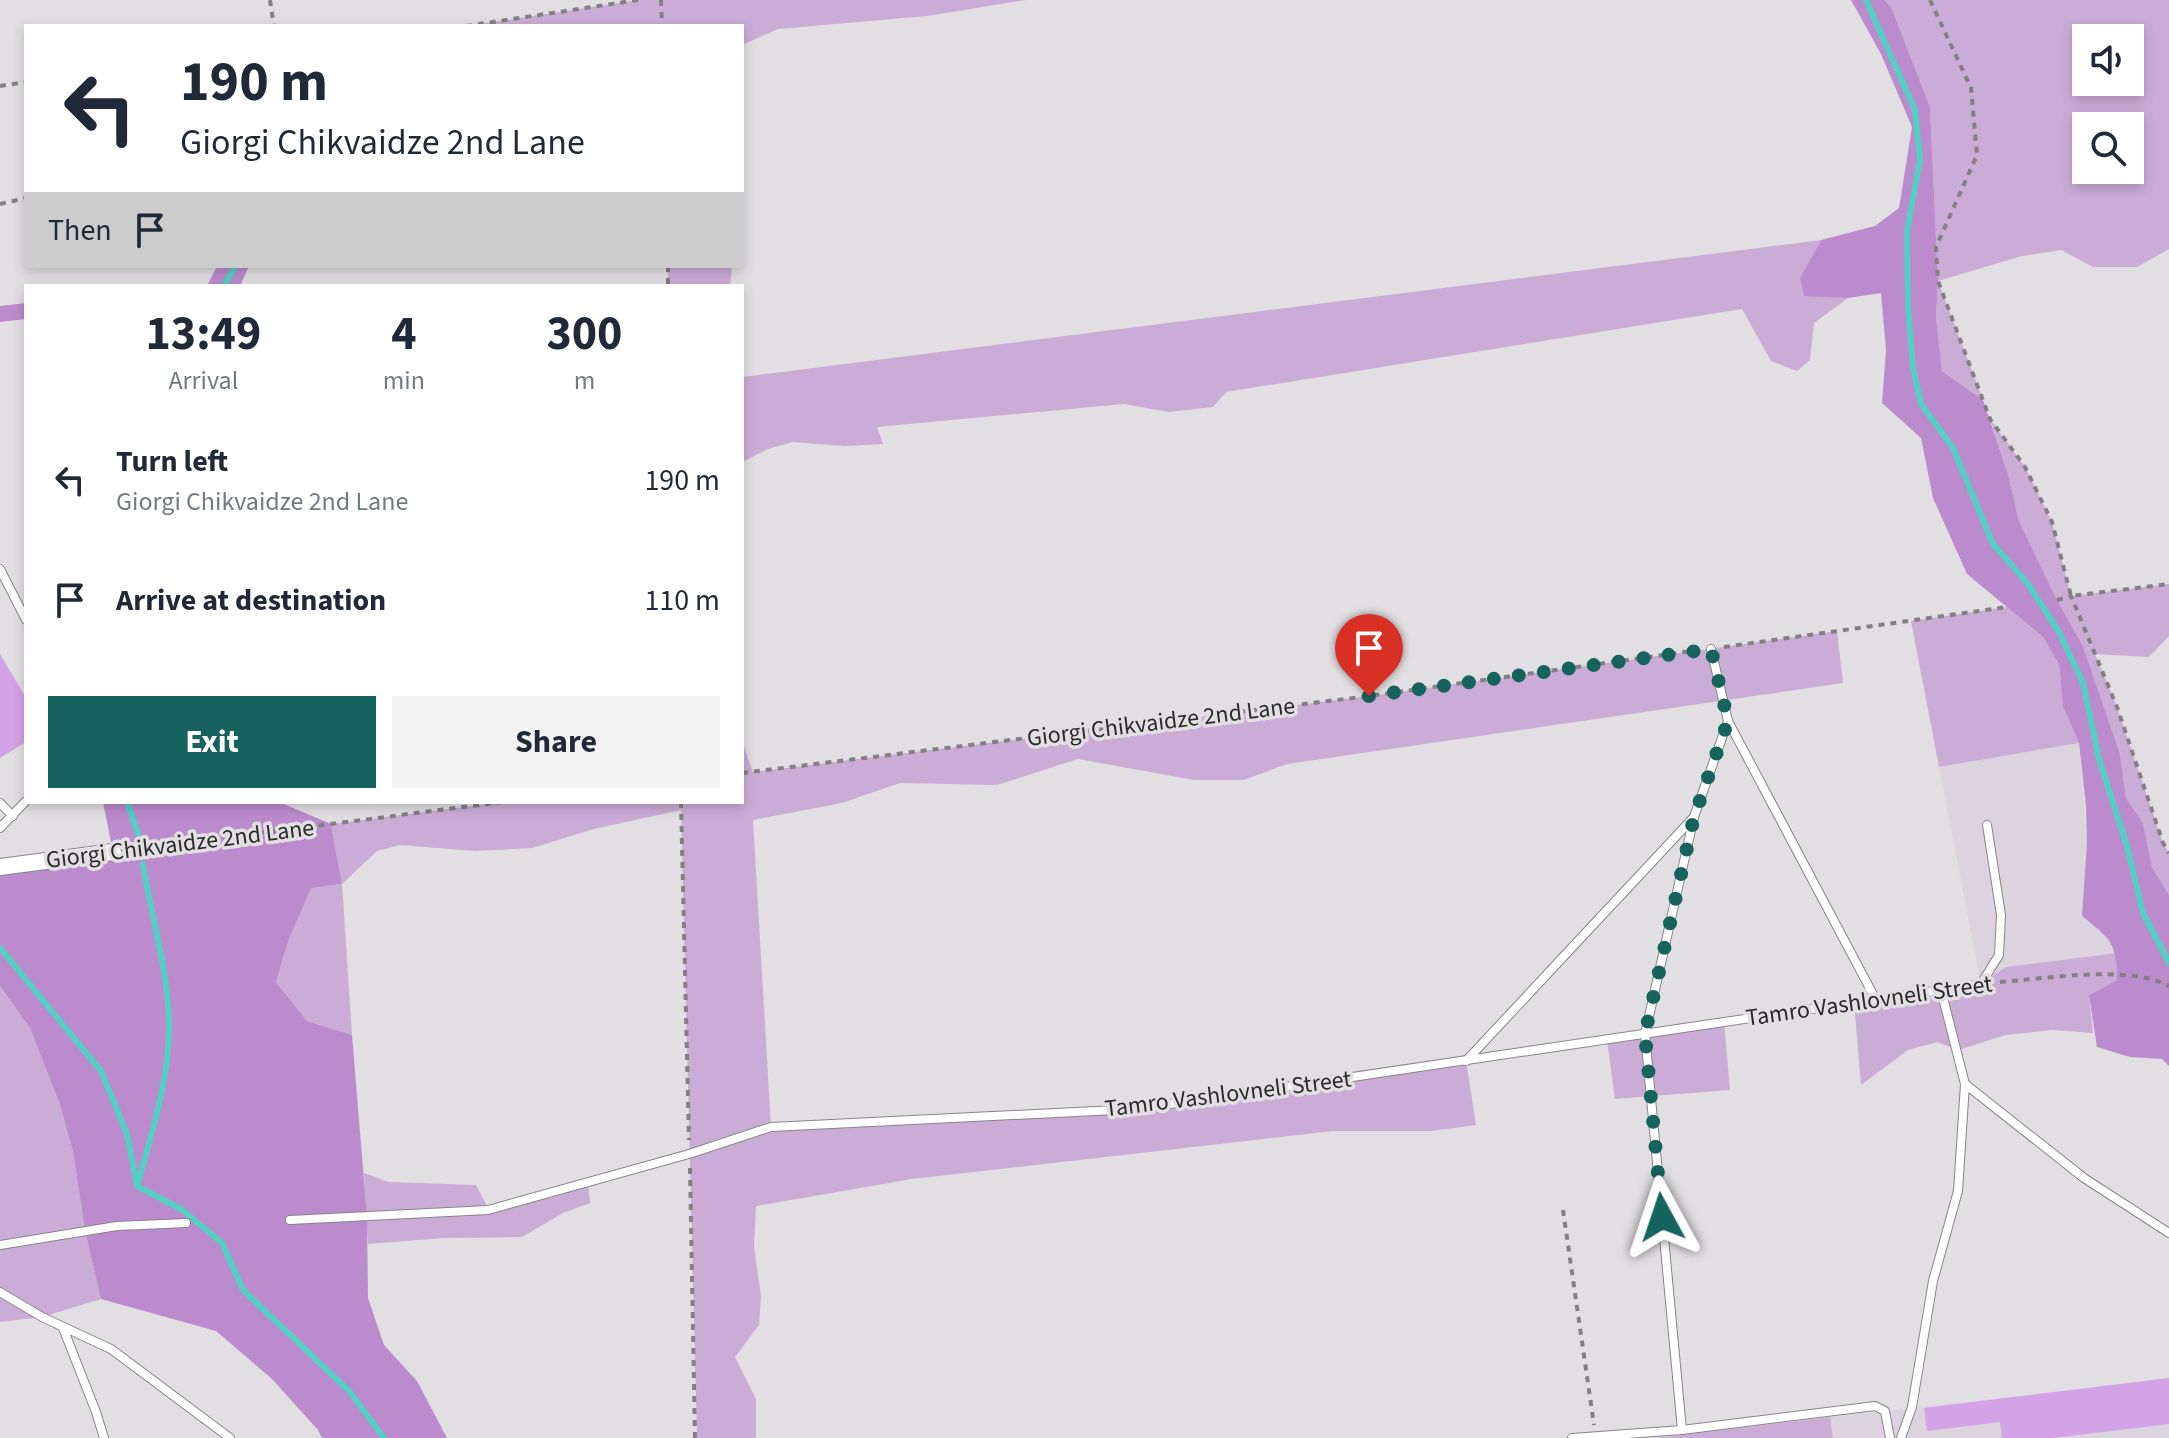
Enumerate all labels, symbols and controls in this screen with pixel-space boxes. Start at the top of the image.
map controls [2072,24,2144,184]
button: sound [2072,24,2144,96]
text: 190 m [180,43,328,122]
icon: left [48,56,152,160]
button: search [2072,112,2144,184]
text: Giorgi Chikvaidze 2nd Lane [180,117,585,168]
icon: arrive [128,208,172,252]
text: Then [48,209,112,252]
text: 13:49 [145,300,261,368]
text: 4 [391,300,417,368]
text: 300 [546,300,622,368]
text: Arrival [168,362,238,399]
text: min [383,362,425,399]
text: m [574,362,595,399]
text: Turn left [116,440,228,483]
icon: left [48,458,92,502]
text: 190 m [644,459,720,502]
text: Giorgi Chikvaidze 2nd Lane [116,483,408,520]
icon: arrive [48,578,92,622]
text: Arrive at destination [116,579,386,622]
text: 110 m [644,579,720,622]
pin [1335,614,1403,696]
icon: arrive [1347,626,1391,670]
street label: Giorgi Chikvaidze 2nd Lane [1025,688,1297,756]
button: Exit [48,696,376,788]
button: Share [392,696,720,788]
street label: Giorgi Chikvaidze 2nd Lane [44,810,316,878]
street label: Tamro Vashlovneli Street [1744,966,1994,1036]
street label: Tamro Vashlovneli Street [1103,1062,1353,1126]
position arrow [1620,1175,1704,1259]

